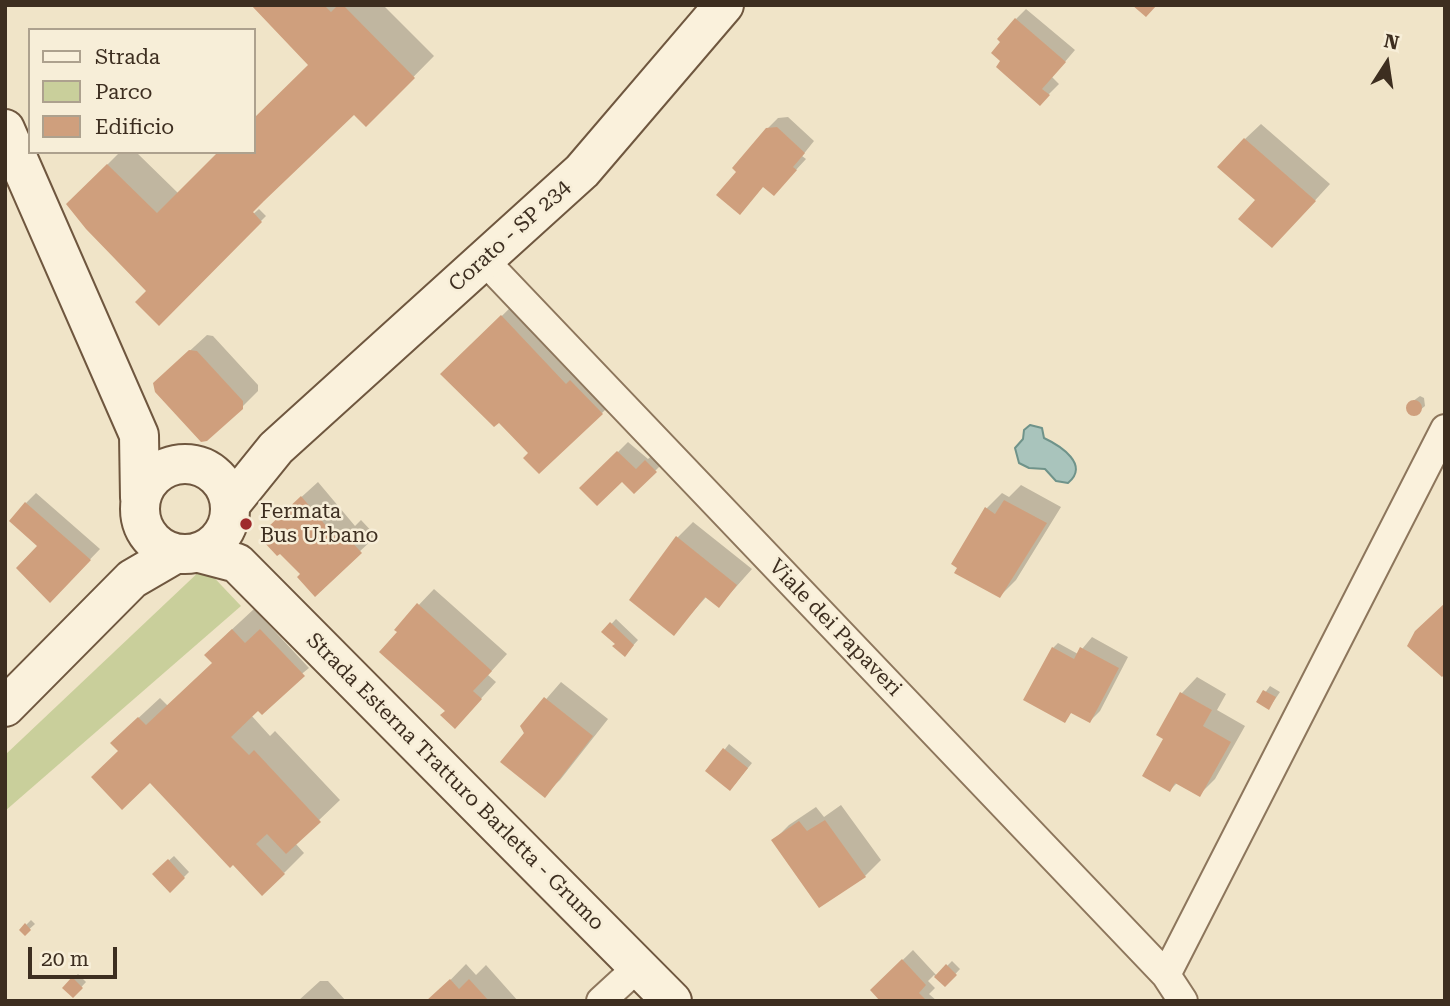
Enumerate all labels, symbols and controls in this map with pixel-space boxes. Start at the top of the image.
legend [28,28,256,154]
north arrow [1352,28,1422,98]
text: N [1382,29,1401,55]
text: Strada [95,45,160,69]
text: Parco [95,80,152,104]
text: Edificio [95,115,174,139]
street label: Corato - SP 234 [444,175,576,297]
place label: Fermata Bus Urbano [260,499,378,549]
marker: Fermata Bus Urbano [238,516,254,532]
street label: Viale dei Papaveri [763,554,907,702]
street label: Strada Esterna Tratturo Barletta - Grumo [301,628,609,936]
scale bar [32,932,121,976]
text: 20 m [41,947,89,971]

